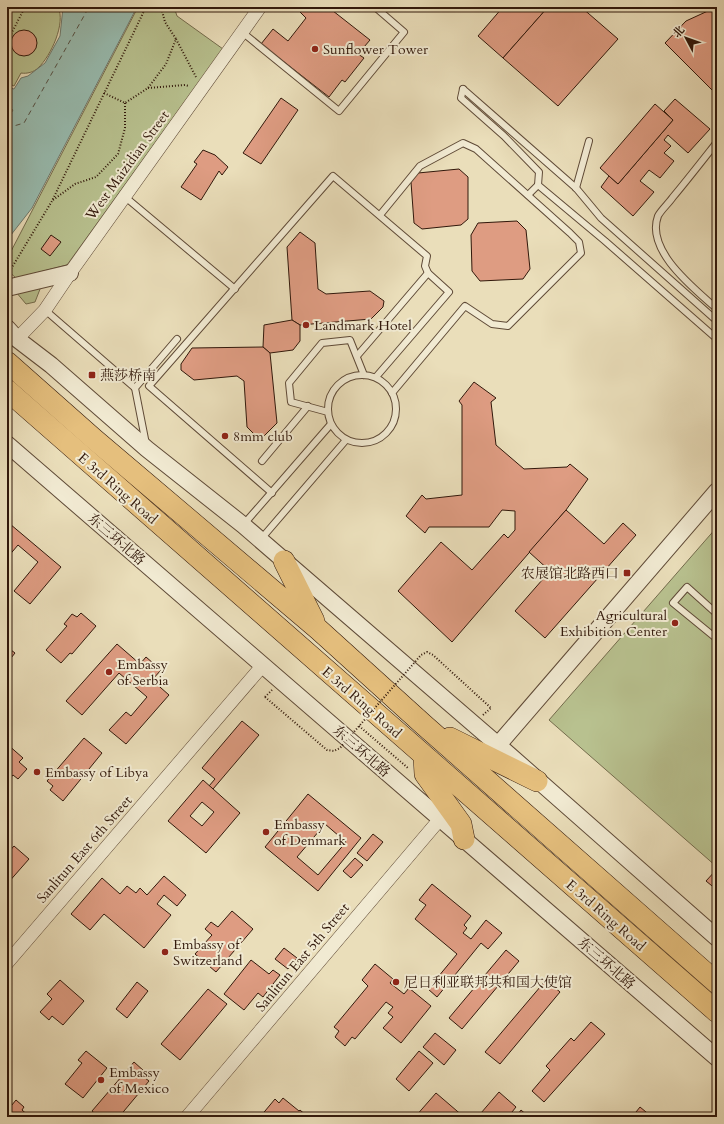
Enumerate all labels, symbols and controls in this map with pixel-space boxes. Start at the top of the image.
north arrow [666,18,706,58]
text: 北 [670,23,688,41]
place label: Sunflower Tower [323,40,429,59]
marker: Sunflower Tower [310,44,320,54]
street label: West Maizidian Street [81,106,174,225]
place label: Landmark Hotel [314,316,412,335]
marker: Landmark Hotel [301,320,311,330]
place label: 燕莎桥南 [100,366,156,385]
marker: 燕莎桥南 [87,370,97,380]
place label: 8mm club [233,427,293,446]
marker: 8mm club [220,431,230,441]
street label: E 3rd Ring Road [74,448,162,529]
street label: 东三环北路 [84,509,149,570]
place label: 农展馆北路西口 [521,564,619,583]
marker: 农展馆北路西口 [622,568,632,578]
place label: Agricultural Exhibition Center [560,606,668,641]
marker: Agricultural Exhibition Center [670,618,680,628]
place label: Embassy of Serbia [117,655,169,690]
street label: E 3rd Ring Road [318,662,406,743]
marker: Embassy of Serbia [104,667,114,677]
street label: 东三环北路 [329,721,394,782]
place label: Embassy of Libya [45,763,149,782]
marker: Embassy of Libya [32,767,42,777]
street label: Sanlitun East 6th Street [32,791,137,907]
place label: Embassy of Denmark [274,815,346,850]
marker: Embassy of Denmark [261,827,271,837]
street label: E 3rd Ring Road [562,875,650,956]
street label: Sanlitun East 5th Street [251,898,354,1016]
street label: 东三环北路 [574,933,639,994]
place label: Embassy of Switzerland [173,935,243,970]
marker: Embassy of Switzerland [160,947,170,957]
place label: 尼日利亚联邦共和国大使馆 [404,973,572,992]
marker: 尼日利亚联邦共和国大使馆 [391,977,401,987]
place label: Embassy of Mexico [109,1063,169,1098]
marker: Embassy of Mexico [96,1075,106,1085]

